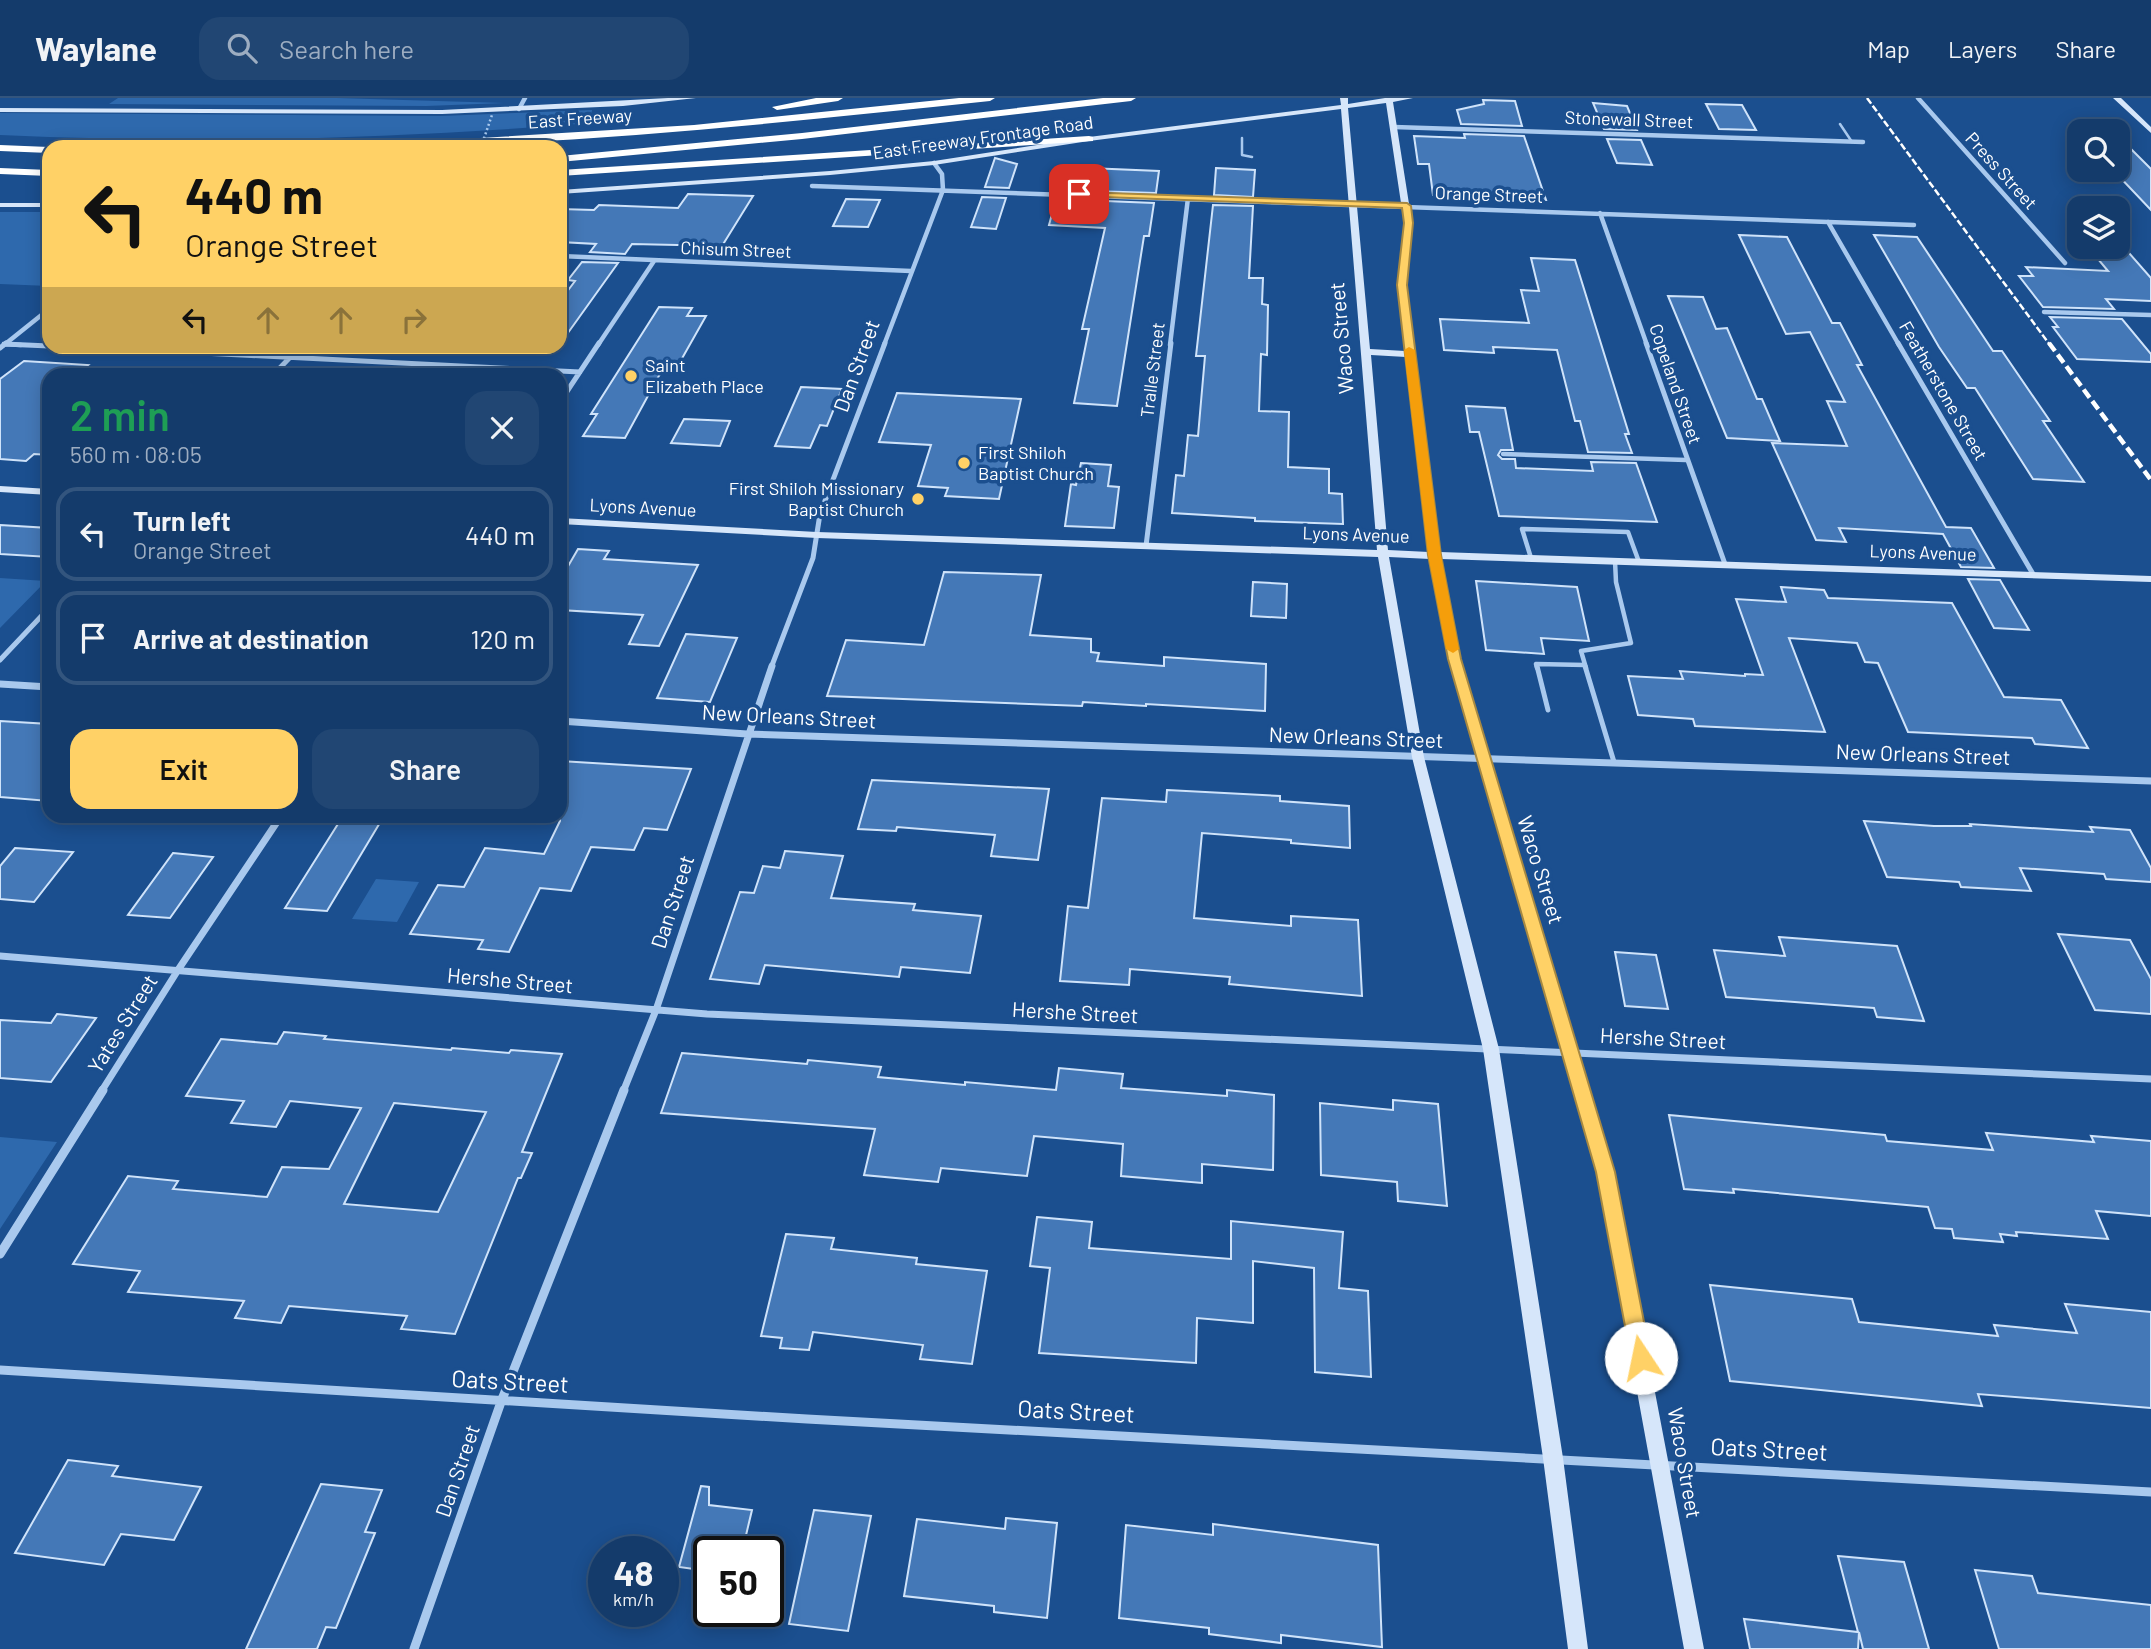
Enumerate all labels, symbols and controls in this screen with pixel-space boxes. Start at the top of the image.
search box [199,17,689,80]
text: Waylane [35,28,157,68]
icon: search [223,29,261,67]
text: Search here [279,33,414,64]
text: Map [1867,34,1910,63]
text: Layers [1948,34,2017,63]
text: Share [2055,34,2116,63]
street label: East Freeway [527,103,633,133]
street label: Stonewall Street [1564,106,1694,132]
street label: East Freeway Frontage Road [871,111,1095,163]
map controls [2067,119,2130,259]
button: search [2067,119,2130,182]
street label: Press Street [1961,127,2042,213]
pin [1049,164,1109,224]
text: 440 m [185,165,323,224]
icon: left [70,168,161,259]
icon: arrive [1060,175,1098,213]
street label: Orange Street [1434,181,1544,207]
button: layers [2067,196,2130,259]
text: Orange Street [185,225,378,263]
street label: Chisum Street [680,236,792,262]
street label: Waco Street [1323,281,1358,395]
icon: left [176,301,214,339]
icon: ahead [249,301,287,339]
icon: ahead [322,301,360,339]
icon: right [395,301,433,339]
street label: Dan Street [827,316,884,415]
street label: Featherstone Street [1895,317,1993,464]
street label: Tralle Street [1135,321,1169,419]
street label: Copeland Street [1645,321,1707,447]
place label: Saint Elizabeth Place [645,354,764,397]
marker: Saint Elizabeth Place [623,368,639,384]
text: 2 min [70,389,170,439]
button: close [465,391,539,465]
text: 560 m · 08:05 [70,440,202,468]
place label: First Shiloh Baptist Church [978,441,1094,484]
marker: First Shiloh Baptist Church [956,455,972,471]
place label: First Shiloh Missionary Baptist Church [729,477,904,520]
marker: First Shiloh Missionary Baptist Church [910,491,926,507]
street label: Lyons Avenue [589,493,697,521]
text: Turn left [133,505,231,536]
icon: left [74,515,112,553]
text: 440 m [465,519,535,550]
street label: Lyons Avenue [1302,521,1410,547]
text: Orange Street [133,536,272,564]
street label: Lyons Avenue [1869,539,1977,565]
icon: arrive [74,619,112,657]
text: Arrive at destination [133,623,369,654]
text: 120 m [471,623,535,654]
street label: New Orleans Street [701,698,877,733]
street label: New Orleans Street [1268,721,1444,752]
button: Exit [70,729,298,809]
button: Share [312,729,539,809]
street label: New Orleans Street [1835,738,2011,769]
street label: Waco Street [1513,812,1570,927]
street label: Dan Street [645,852,698,951]
street label: Hershe Street [446,962,574,997]
street label: Yates Street [82,969,162,1077]
street label: Hershe Street [1011,996,1139,1027]
street label: Hershe Street [1599,1022,1727,1053]
position arrow [1604,1321,1678,1395]
street label: Oats Street [451,1363,570,1398]
street label: Oats Street [1017,1393,1136,1428]
street label: Waco Street [1663,1405,1708,1520]
street label: Dan Street [429,1421,484,1520]
street label: Oats Street [1710,1431,1829,1466]
speed limit sign: 50 [693,1536,784,1627]
text: 48 [613,1551,654,1593]
text: km/h [613,1588,654,1610]

